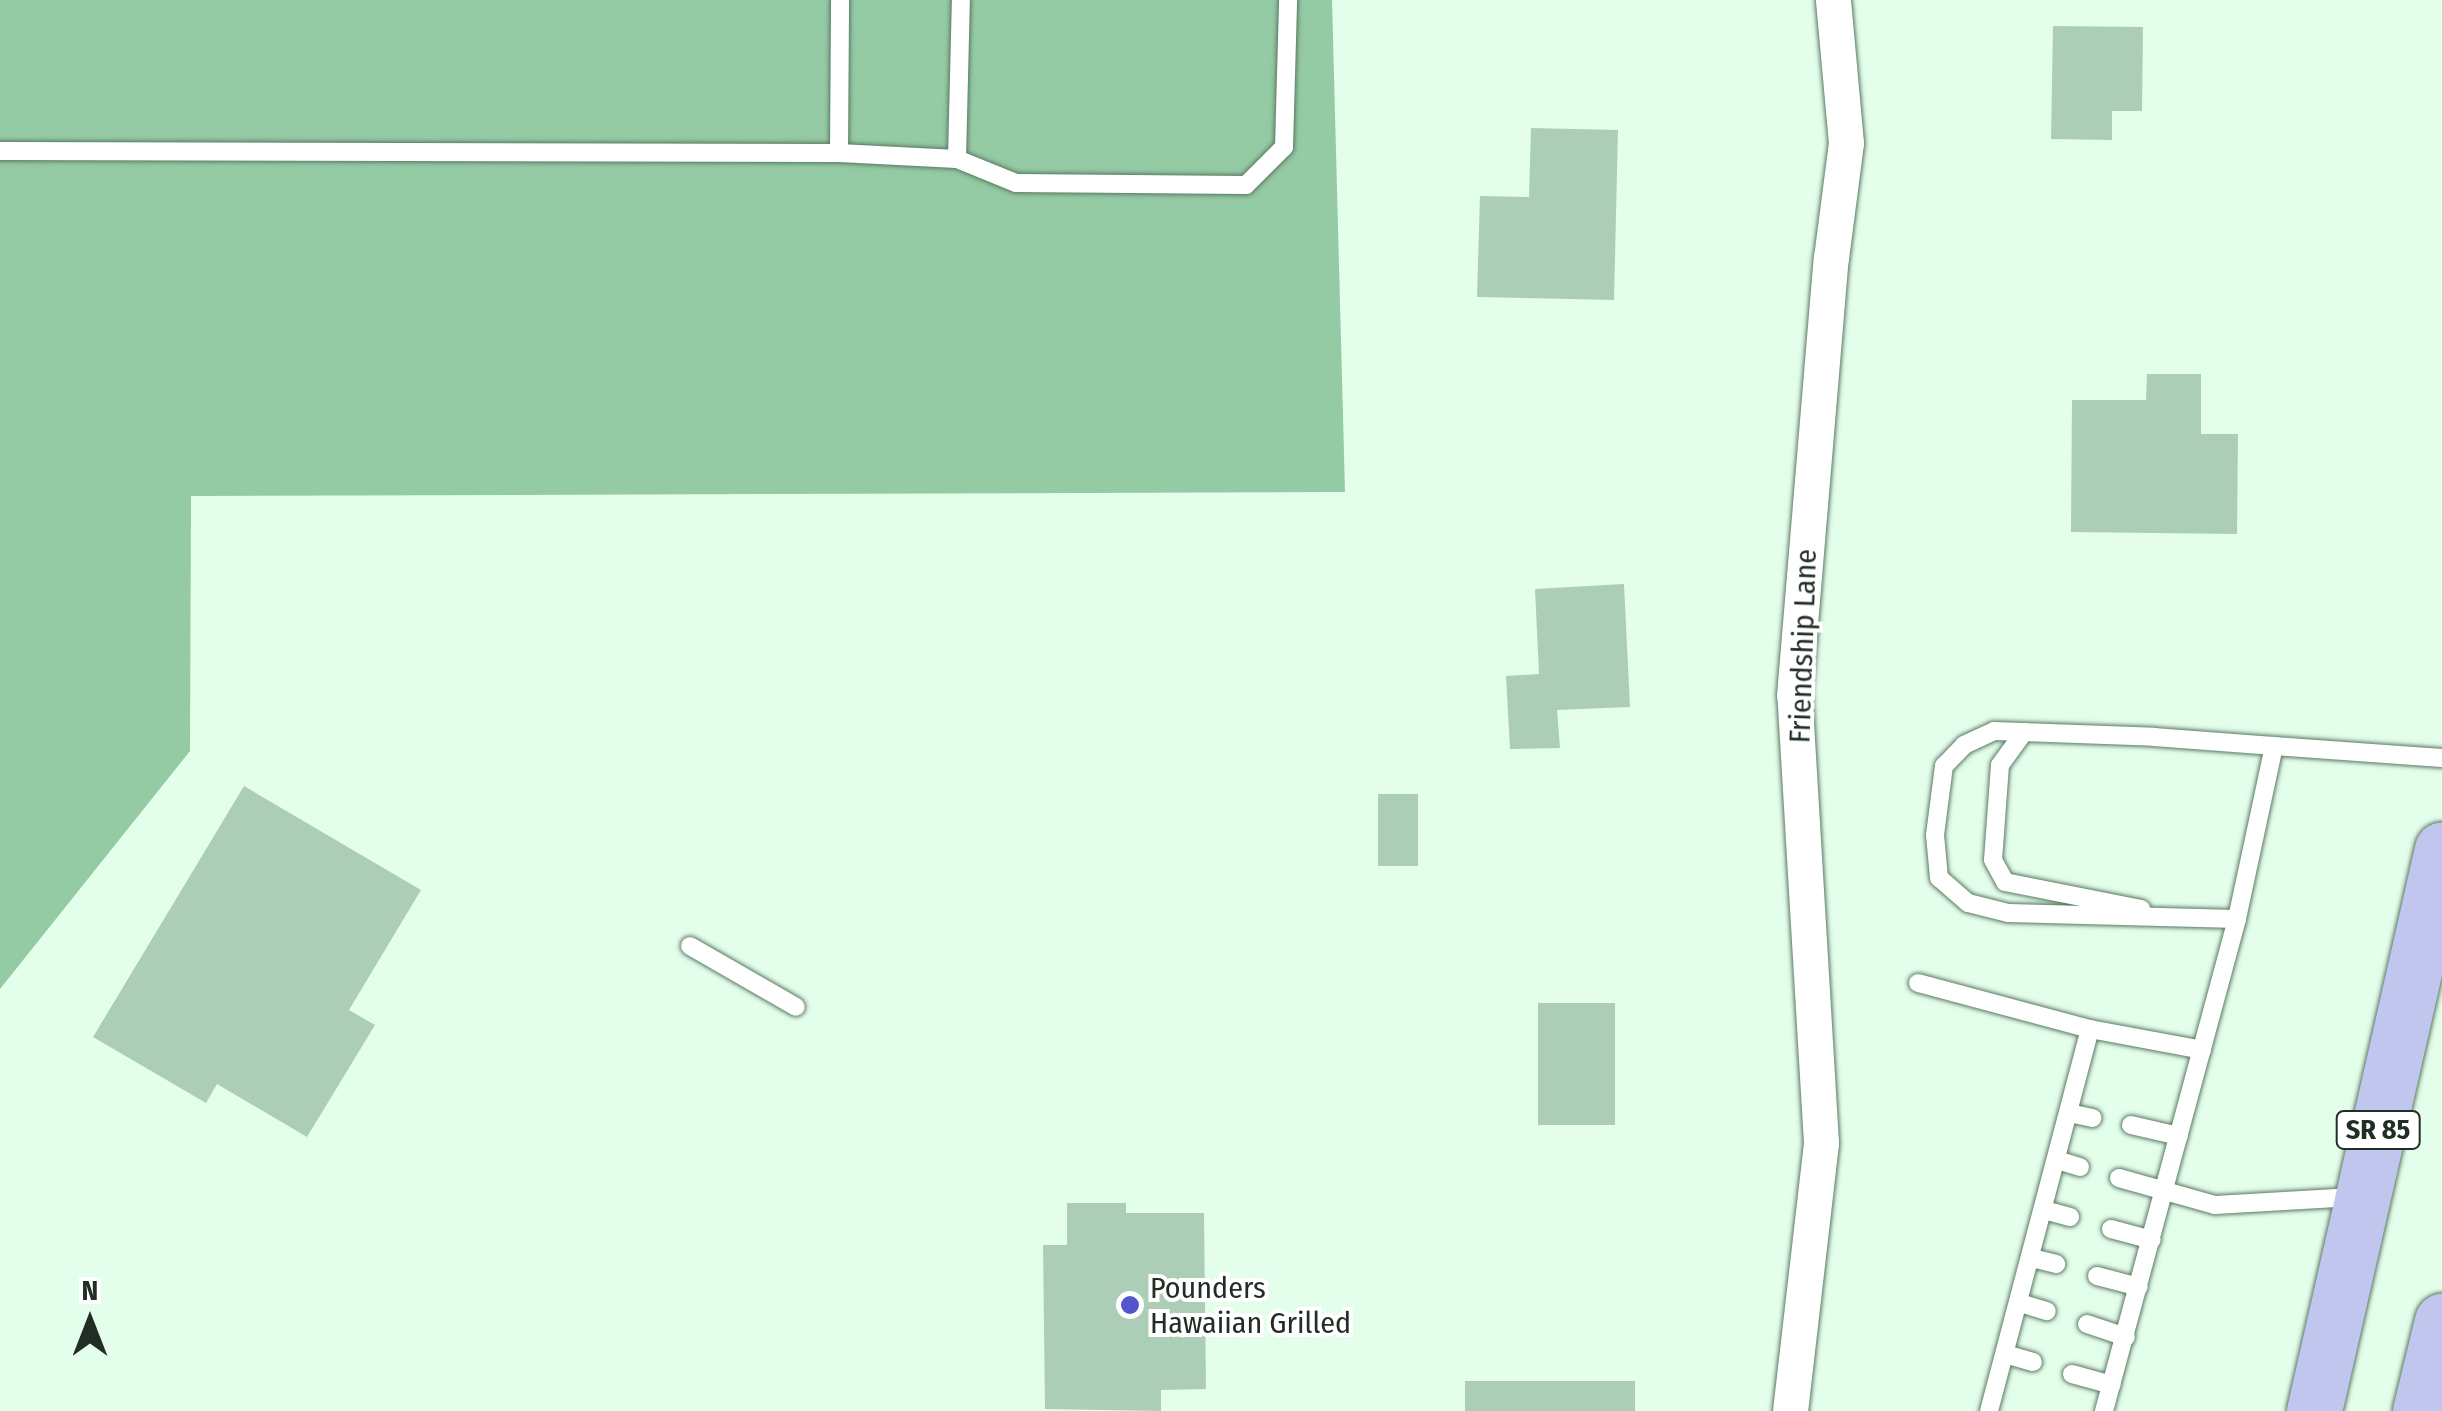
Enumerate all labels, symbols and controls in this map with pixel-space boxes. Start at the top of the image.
street label: Friendship Lane [1782,548,1824,744]
road number: SR 85 [2336,1107,2420,1153]
place label: Pounders Hawaiian Grilled [1150,1270,1351,1340]
north arrow [40,1271,140,1371]
text: N [82,1274,98,1307]
marker: Pounders Hawaiian Grilled [1119,1294,1141,1316]

